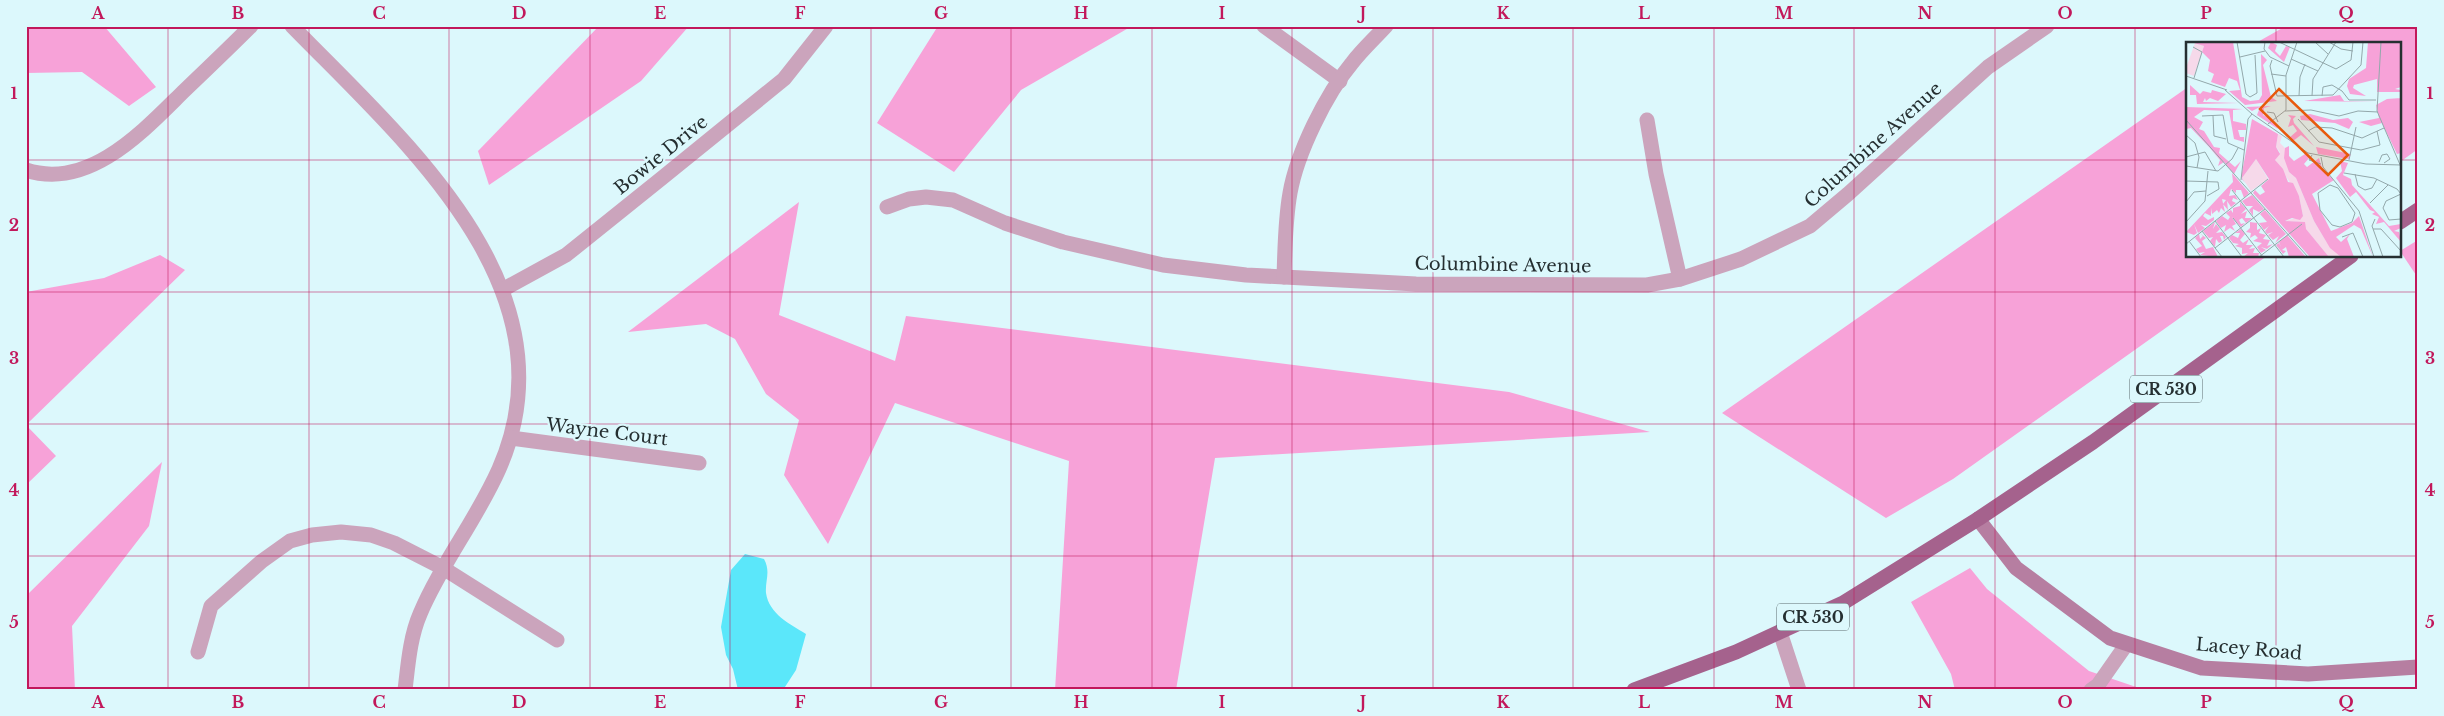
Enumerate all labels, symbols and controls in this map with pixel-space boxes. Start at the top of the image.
text: A [91,3,106,23]
text: B [232,3,245,23]
text: C [372,3,386,23]
text: D [512,3,526,23]
text: E [654,3,666,23]
text: F [794,3,806,23]
text: G [934,3,948,23]
text: H [1073,3,1089,23]
text: I [1219,3,1226,23]
text: J [1357,3,1366,23]
text: K [1496,3,1510,23]
text: L [1638,3,1650,23]
text: M [1775,3,1793,23]
text: N [1917,3,1933,23]
text: O [2057,3,2073,23]
text: P [2200,3,2212,23]
text: Q [2338,3,2354,23]
inset map [2186,42,2402,258]
street label: Columbine Avenue [1800,78,1946,212]
text: 1 [11,83,18,103]
text: 1 [2427,83,2434,103]
street label: Bowie Drive [610,111,712,199]
text: 2 [9,215,19,235]
text: 2 [2425,215,2435,235]
street label: Columbine Avenue [1414,252,1592,278]
text: 3 [9,348,19,368]
text: 3 [2425,348,2435,368]
road number: CR 530 [2130,376,2202,402]
street label: Wayne Court [544,414,669,450]
text: 4 [9,480,19,500]
text: 4 [2425,480,2435,500]
road number: CR 530 [1777,604,1849,630]
text: 5 [9,612,19,632]
text: 5 [2425,612,2435,632]
street label: Lacey Road [2195,633,2303,665]
text: A [91,692,106,712]
text: B [232,692,245,712]
text: C [372,692,386,712]
text: D [512,692,526,712]
text: E [654,692,666,712]
text: F [794,692,806,712]
text: G [934,692,948,712]
text: H [1073,692,1089,712]
text: I [1219,692,1226,712]
text: J [1357,692,1366,712]
text: K [1496,692,1510,712]
text: L [1638,692,1650,712]
text: M [1775,692,1793,712]
text: N [1917,692,1933,712]
text: O [2057,692,2073,712]
text: P [2200,692,2212,712]
text: Q [2338,692,2354,712]

